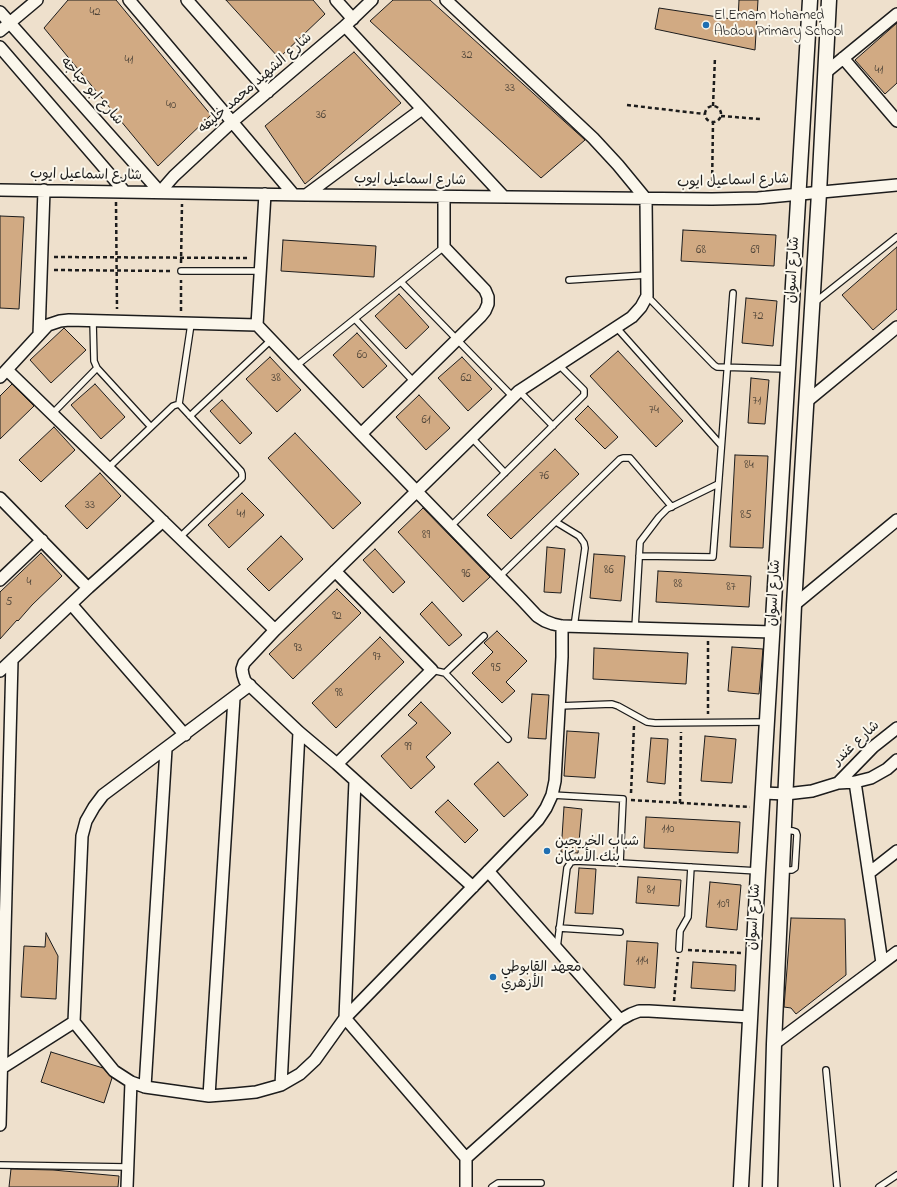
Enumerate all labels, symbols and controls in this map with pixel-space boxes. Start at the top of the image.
house number: 42 [90,6,100,20]
place label: El Emam Mohamed Abdou Primary School [714,9,843,42]
marker: El Emam Mohamed Abdou Primary School [701,20,711,30]
street label: شارع الشهيد محمد خليفه [196,30,316,138]
house number: 32 [462,49,472,63]
house number: 41 [125,54,133,68]
street label: شارع ابو حباجه [56,55,126,129]
house number: 41 [875,64,883,78]
house number: 33 [505,82,515,96]
house number: 40 [166,99,176,113]
house number: 36 [316,109,326,123]
street label: شارع اسماعيل ايوب [30,167,142,185]
street label: شارع اسماعيل ايوب [354,172,466,190]
street label: شارع اسماعيل ايوب [677,172,789,192]
street label: شارع اسوان [784,236,804,304]
house number: 68 [696,244,706,258]
house number: 69 [751,244,759,258]
house number: 72 [753,310,763,324]
house number: 60 [357,349,367,363]
house number: 38 [271,372,281,386]
house number: 62 [460,372,472,386]
house number: 71 [753,395,761,409]
house number: 74 [649,404,659,418]
house number: 61 [421,414,431,428]
house number: 84 [744,459,754,473]
house number: 76 [539,470,549,484]
house number: 33 [85,499,95,513]
house number: 41 [237,508,245,522]
house number: 85 [740,509,752,523]
house number: 89 [422,529,430,543]
street label: شارع اسوان [765,559,785,627]
house number: 86 [604,564,614,578]
house number: 96 [462,568,470,582]
house number: 4 [27,576,31,590]
house number: 88 [674,578,682,592]
house number: 87 [726,581,736,595]
house number: 5 [6,596,12,610]
house number: 92 [332,610,342,624]
house number: 93 [294,642,302,656]
house number: 97 [373,651,381,665]
house number: 95 [491,662,501,676]
house number: 98 [335,687,343,701]
street label: شارع غندر [830,718,884,770]
house number: 99 [404,741,412,755]
house number: 110 [662,823,674,837]
place label: شباب الخريجين بنك الأسكان [555,835,639,868]
marker: شباب الخريجين بنك الأسكان [542,846,552,856]
street label: شارع اسوان [745,883,765,951]
house number: 81 [647,884,655,898]
house number: 109 [717,898,729,912]
house number: 114 [636,955,648,969]
place label: معهد القابوطي الأزهري [501,961,582,994]
marker: معهد القابوطي الأزهري [488,972,498,982]

